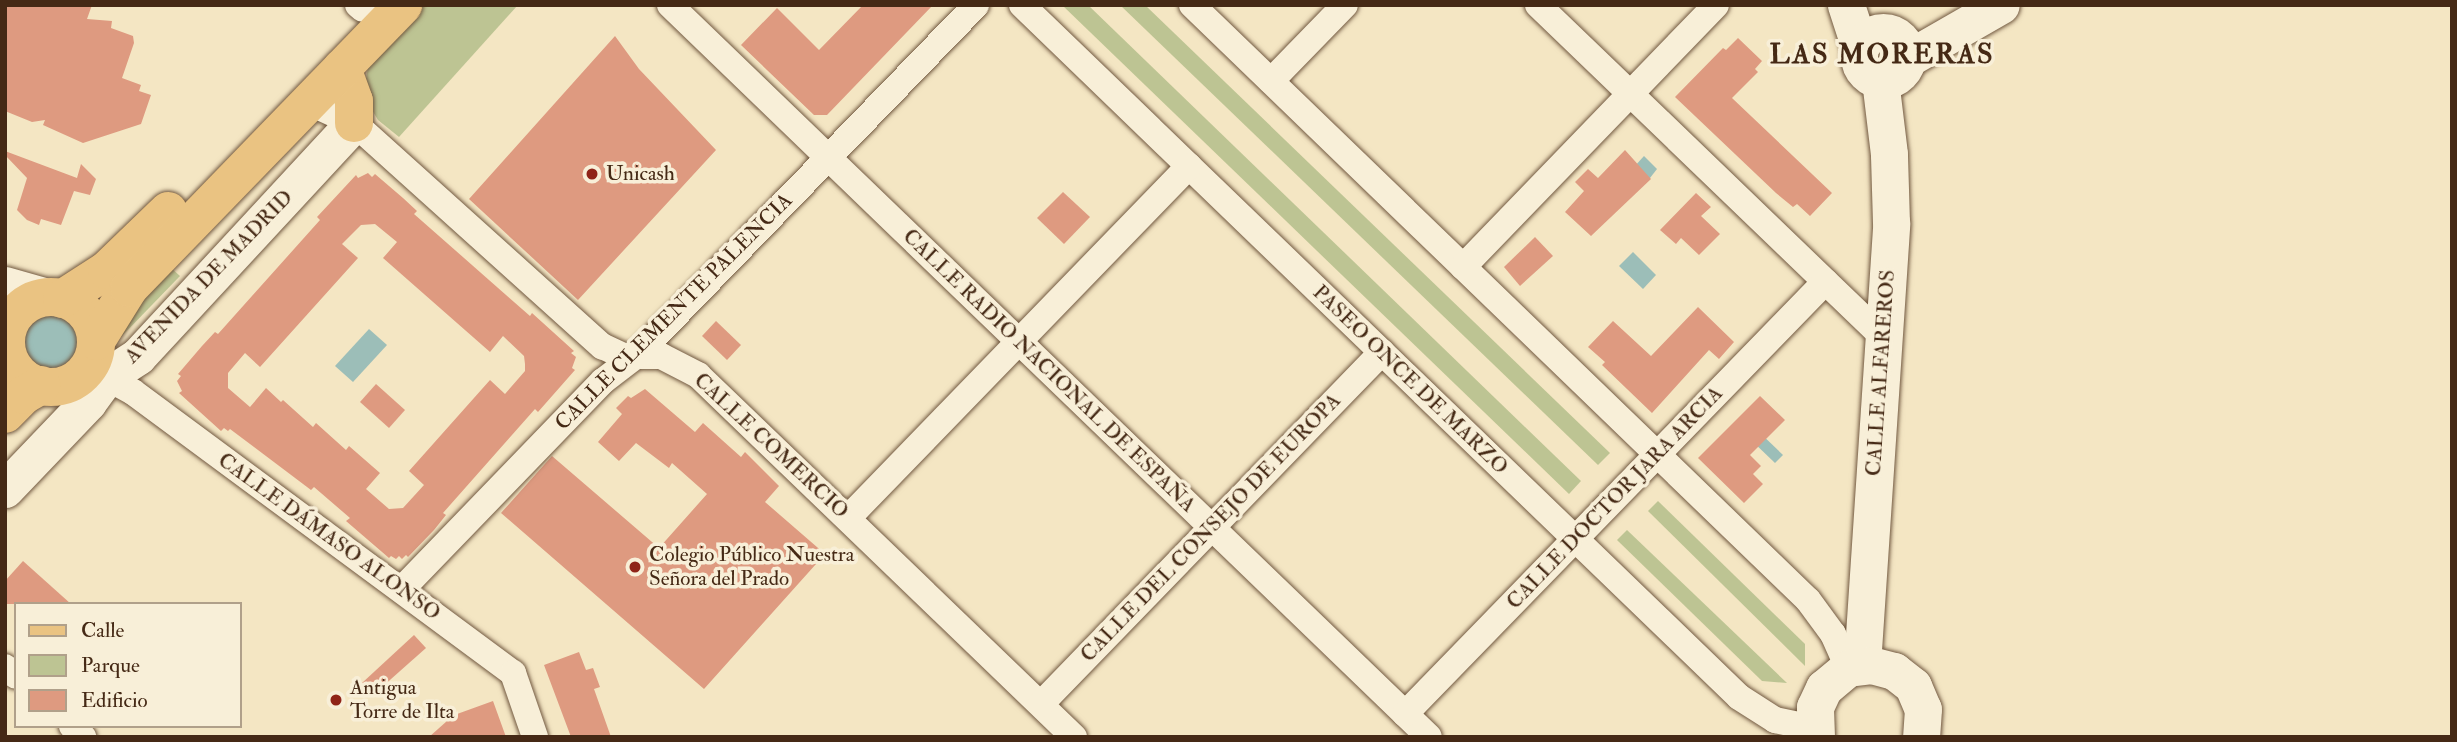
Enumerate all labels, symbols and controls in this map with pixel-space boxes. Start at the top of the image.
district label: LAS MORERAS [1771,38,1993,72]
place label: Unicash [606,161,675,187]
marker: Unicash [584,166,600,182]
street label: AVENIDA DE MADRID [120,185,298,369]
street label: CALLE CLEMENTE PALENCIA [550,188,798,436]
street label: CALLE RADIO NACIONAL DE ESPAÑA [897,224,1201,518]
street label: CALLE ALFAREROS [1861,269,1901,477]
street label: PASEO ONCE DE MARZO [1307,280,1513,480]
street label: CALLE COMERCIO [689,368,853,524]
street label: CALLE DOCTOR JARA ARCIA [1502,381,1728,615]
street label: CALLE DEL CONSEJO DE EUROPA [1076,388,1346,668]
street label: CALLE DÁMASO ALONSO [213,448,445,626]
place label: Colegio Público Nuestra Señora del Prado [649,542,854,592]
marker: Colegio Público Nuestra Señora del Prado [627,559,643,575]
legend [14,602,242,728]
text: Calle [81,617,124,644]
text: Parque [81,652,140,679]
place label: Antigua Torre de Ilta [350,675,454,725]
text: Edificio [81,687,148,714]
marker: Antigua Torre de Ilta [328,692,344,708]

